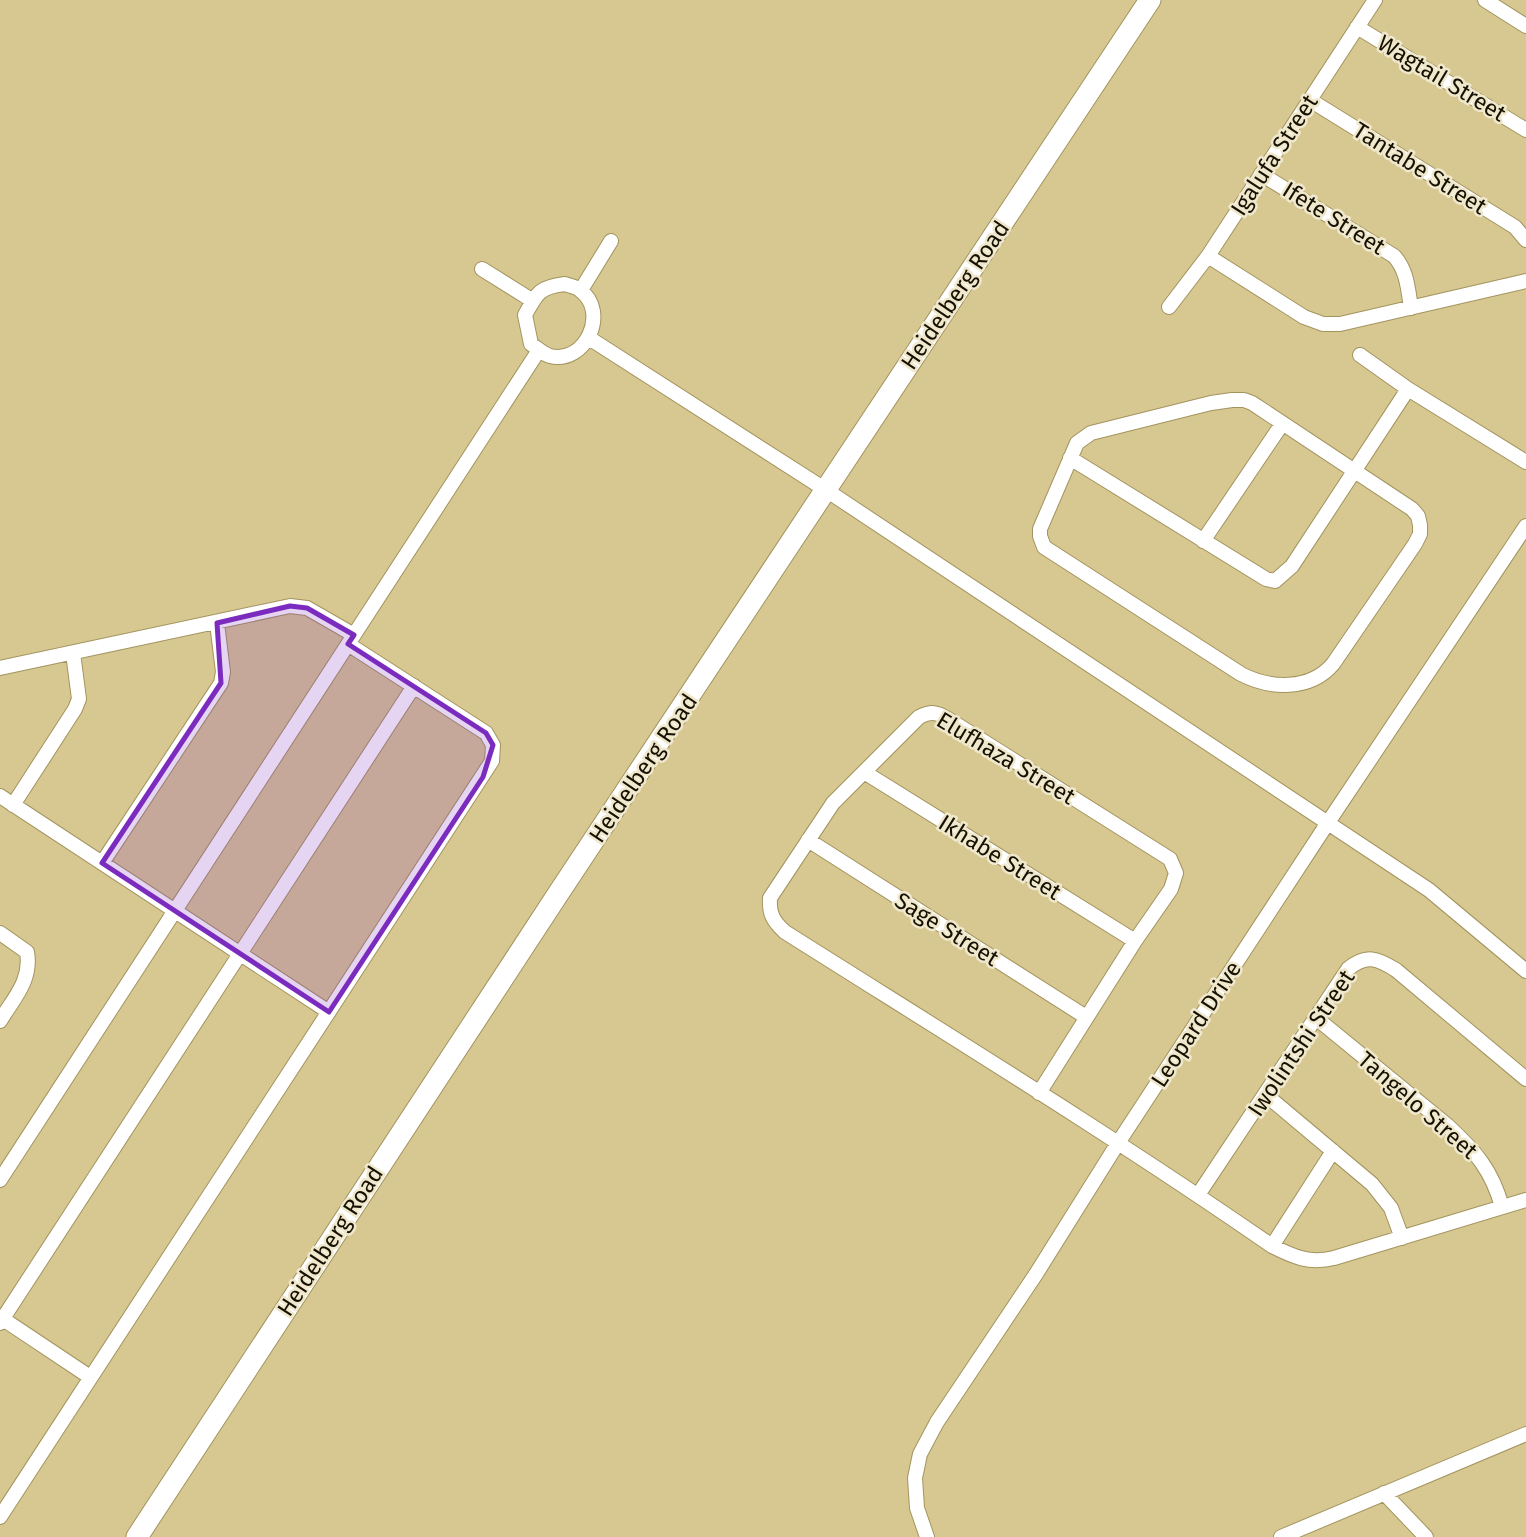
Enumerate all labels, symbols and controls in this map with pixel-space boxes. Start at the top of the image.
street label: Wagtail Street [1373,29,1512,128]
street label: Igalufa Street [1224,89,1324,221]
street label: Tantabe Street [1348,116,1492,221]
street label: Ifete Street [1277,175,1391,261]
street label: Heidelberg Road [895,215,1015,375]
street label: Heidelberg Road [583,688,703,848]
street label: Elufhaza Street [932,706,1081,811]
street label: Ikhabe Street [934,808,1067,906]
street label: Sage Street [890,886,1005,972]
street label: Leopard Drive [1145,956,1247,1092]
street label: Iwolintshi Street [1242,964,1361,1122]
street label: Tangelo Street [1352,1045,1484,1165]
street label: Heidelberg Road [271,1161,389,1321]

